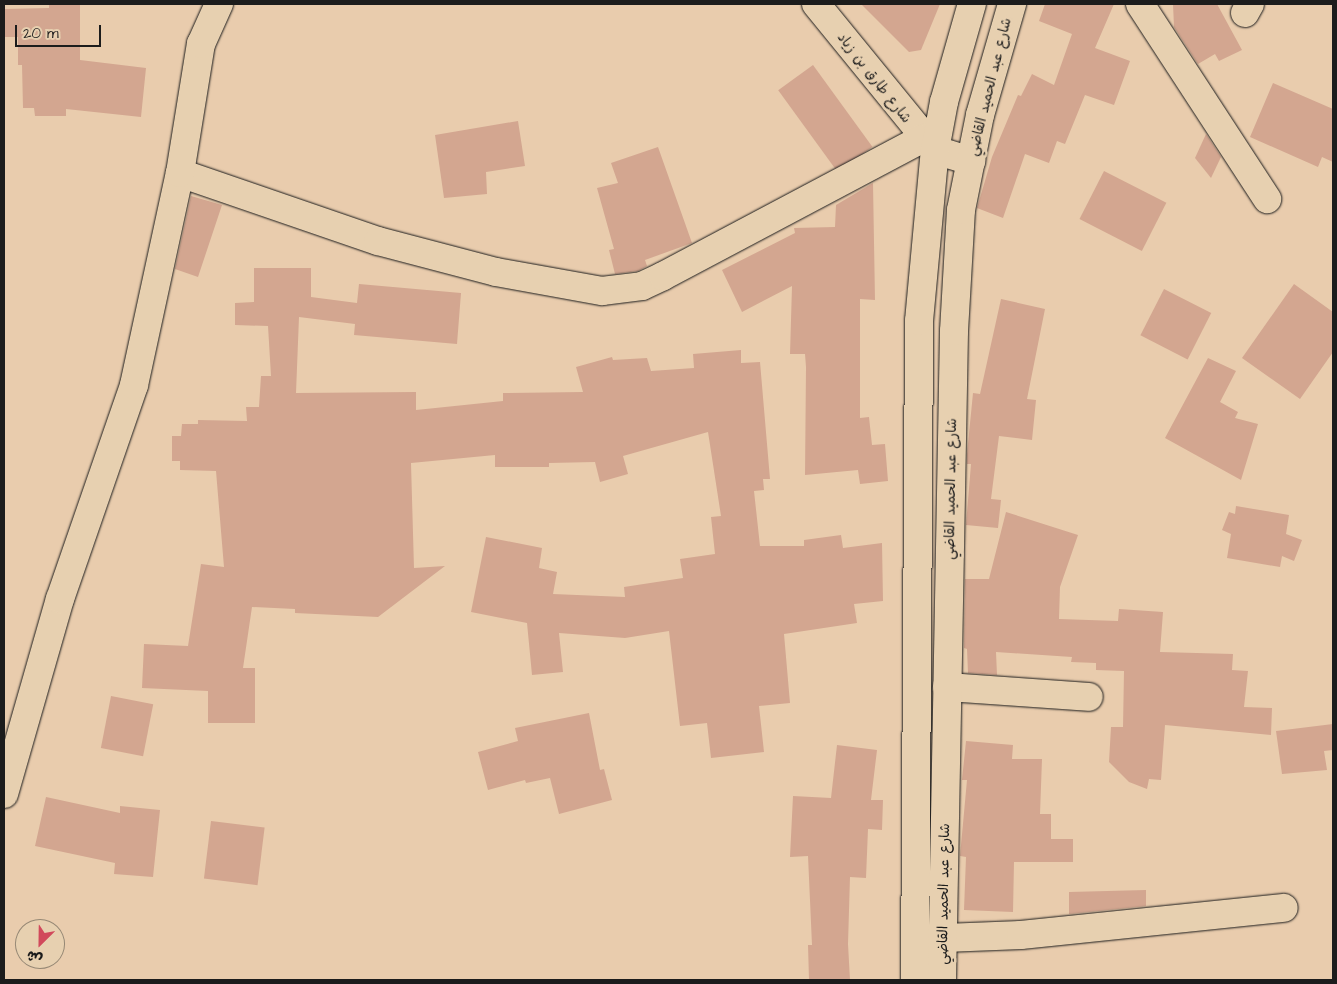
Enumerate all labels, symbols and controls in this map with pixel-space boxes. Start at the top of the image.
scale bar [18,15,104,47]
street label: شارع عبد الحميد القاضي [965,16,1015,158]
text: 20 m [23,23,59,44]
street label: شارع طارق بن زياد [834,29,914,127]
street label: شارع عبد الحميد القاضي [941,418,961,560]
street label: شارع عبد الحميد القاضي [934,823,954,965]
north arrow [15,919,65,969]
text: ش [24,945,46,969]

